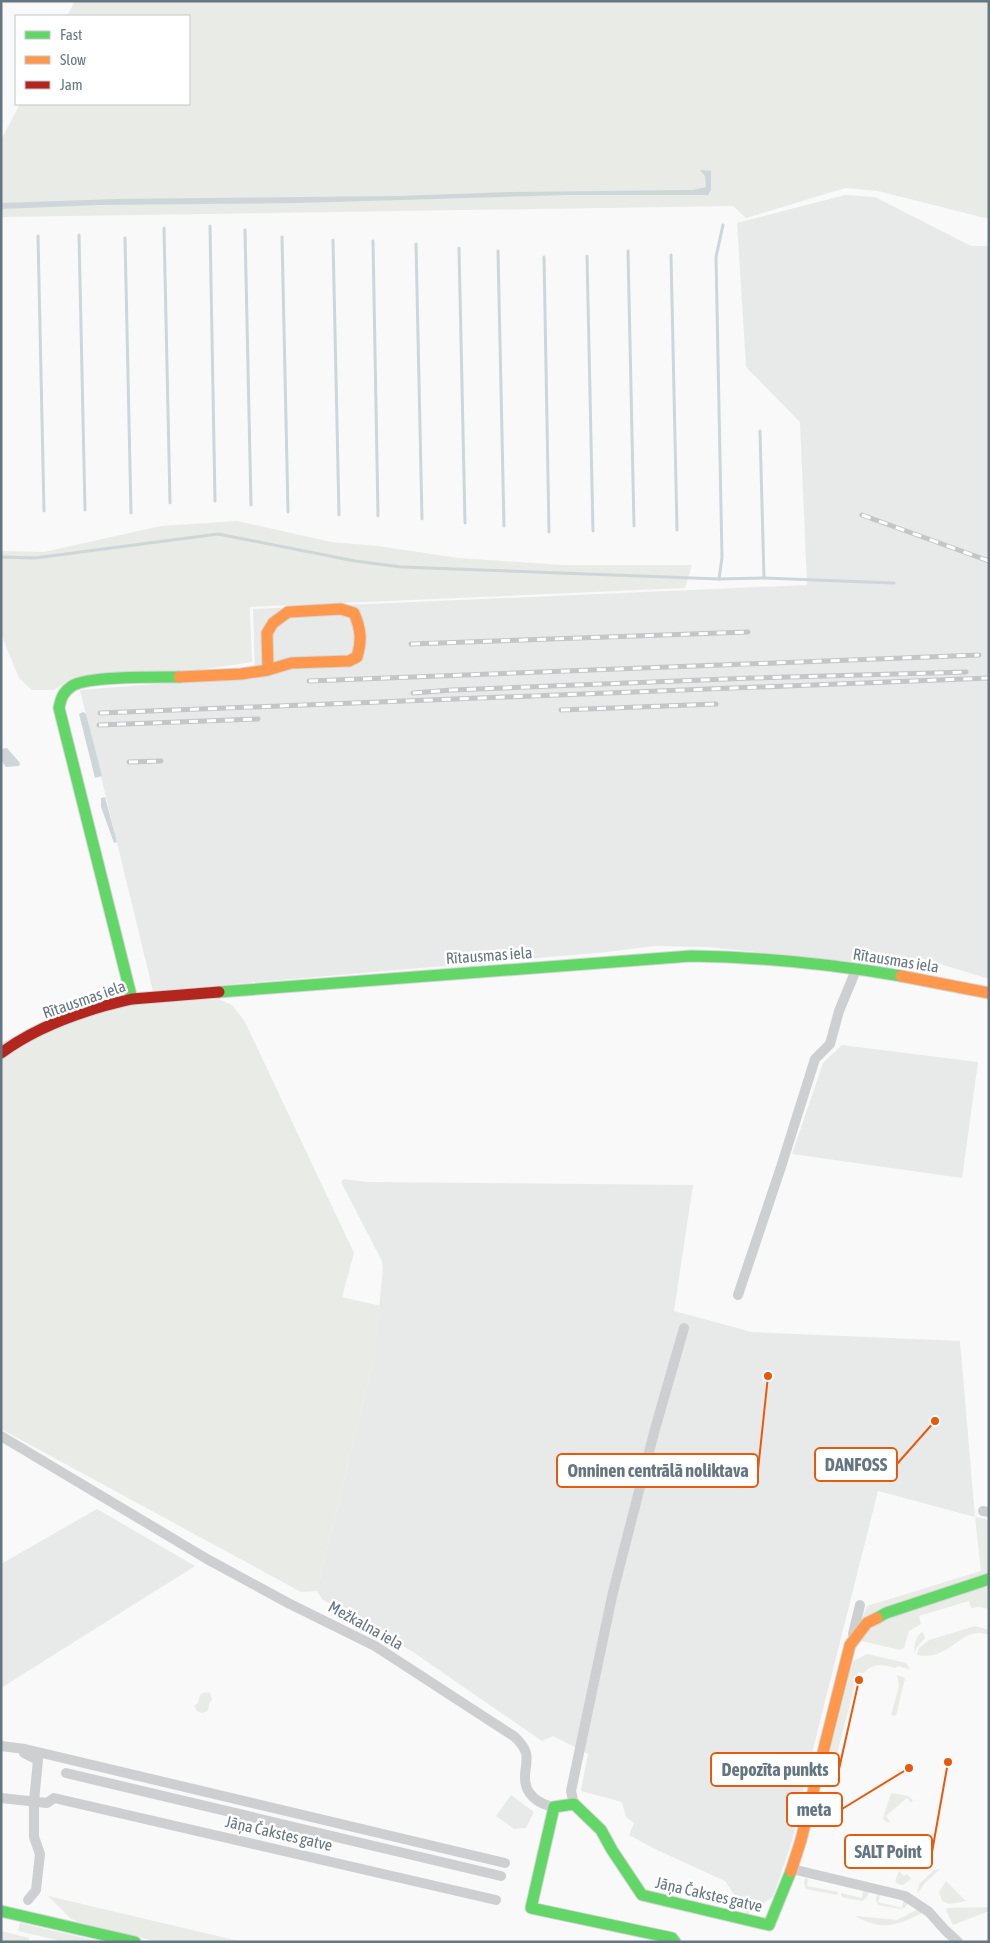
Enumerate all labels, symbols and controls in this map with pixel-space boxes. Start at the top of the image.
legend [15,15,190,105]
text: Fast [60,26,82,43]
text: Slow [60,51,86,68]
text: Jam [60,76,83,93]
street label: Rītausmas iela [445,943,533,967]
street label: Rītausmas iela [852,944,940,976]
street label: Rītausmas iela [40,976,128,1022]
callout: DANFOSS [815,1448,897,1481]
callout: Onninen centrālā noliktava [557,1454,758,1487]
text: DANFOSS [825,1454,888,1475]
text: Onninen centrālā noliktava [567,1460,749,1481]
street label: Mežkalna iela [326,1597,406,1653]
callout: Depozīta punkts [711,1753,839,1786]
text: Depozīta punkts [721,1759,829,1780]
callout: meta [787,1793,842,1826]
text: meta [797,1799,831,1820]
street label: Jāņa Čakstes gatve [224,1812,334,1855]
callout: SALT Point [845,1835,932,1868]
text: SALT Point [854,1841,922,1862]
street label: Jāņa Čakstes gatve [654,1873,764,1916]

